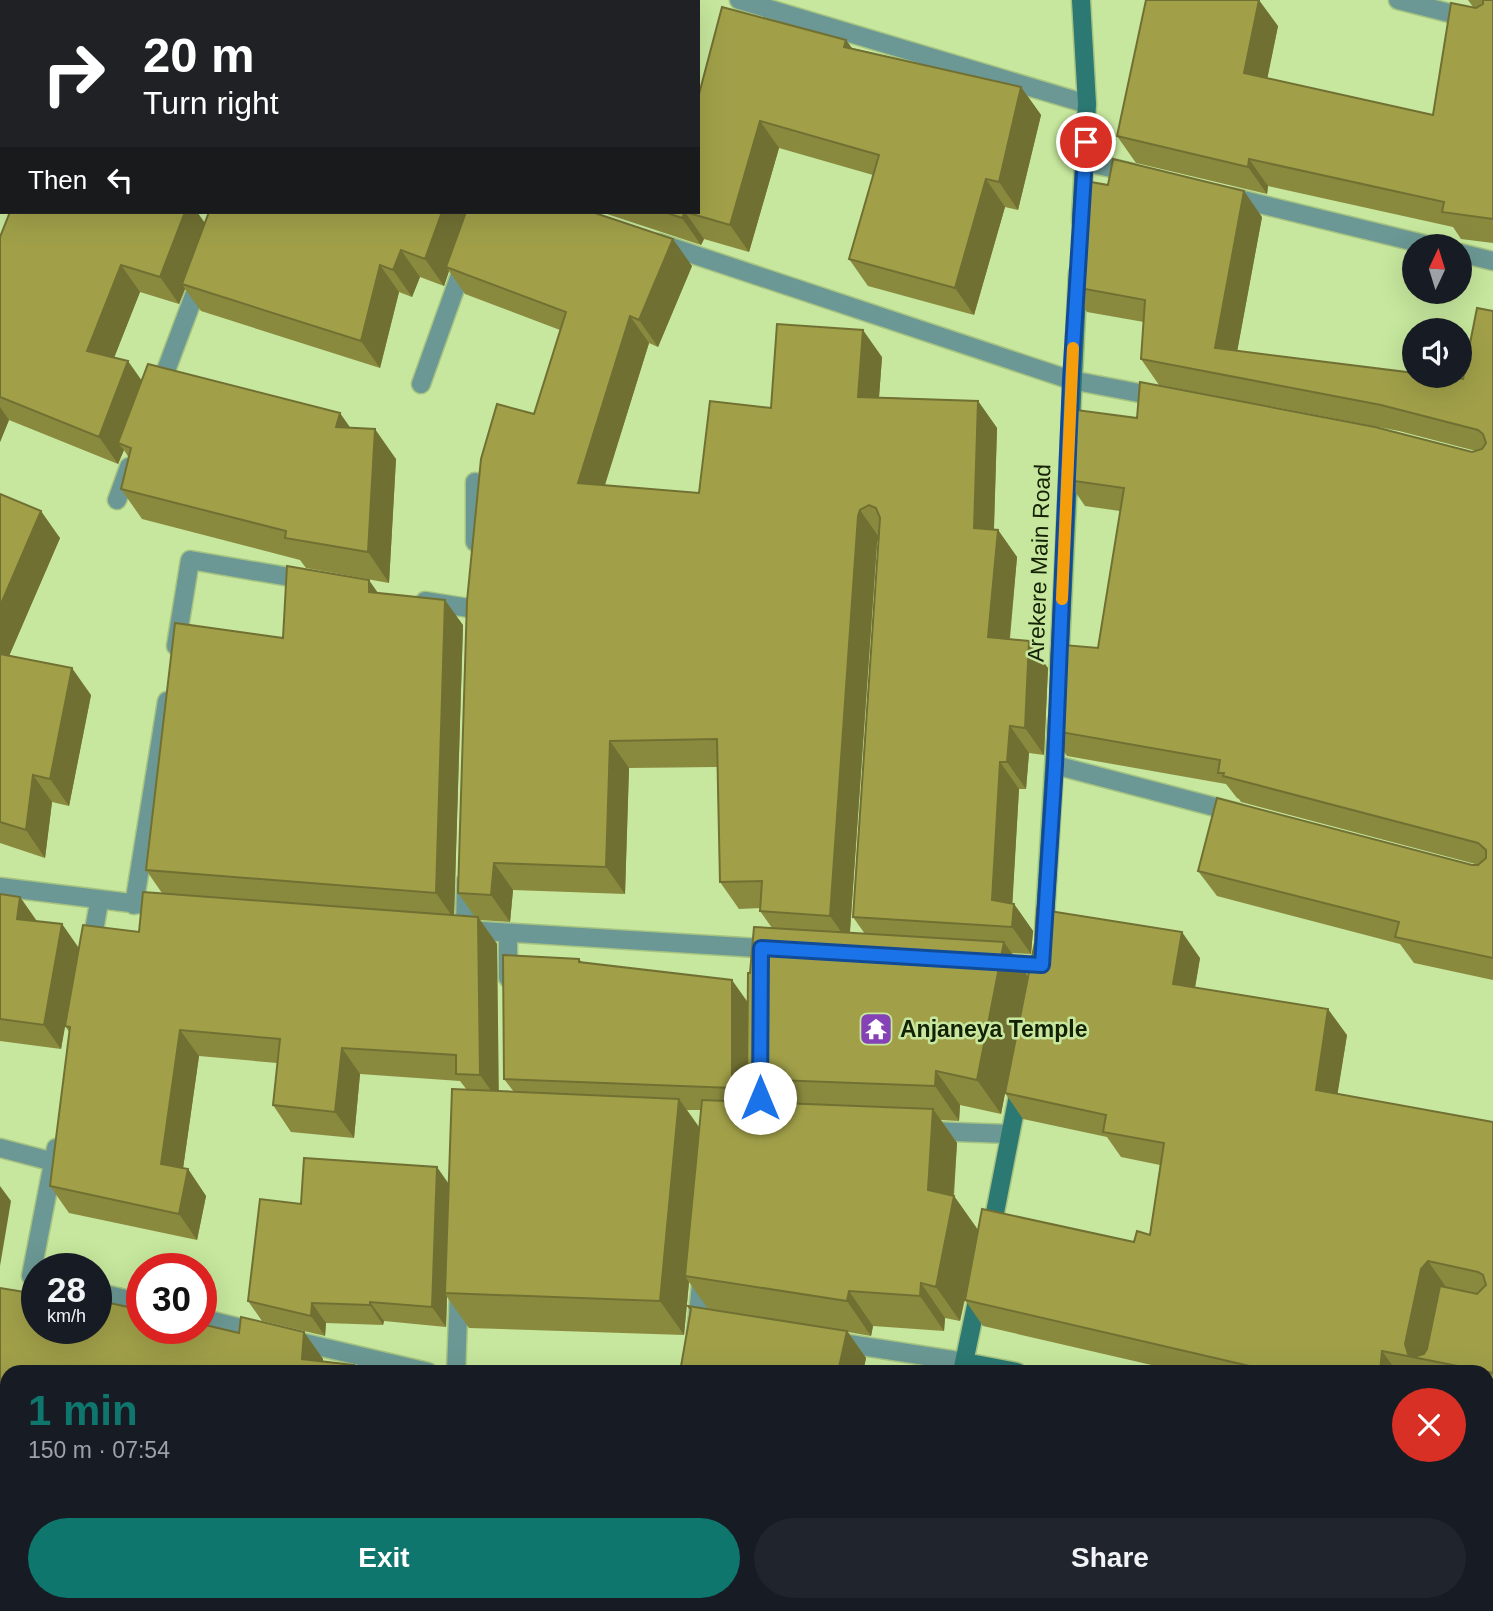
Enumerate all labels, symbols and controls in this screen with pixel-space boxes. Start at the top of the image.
icon: right [28,28,119,119]
text: 20 m [143,28,255,82]
text: Turn right [143,85,279,121]
pin [1056,112,1116,172]
icon: arrive [1067,123,1105,161]
icon: left [101,161,139,199]
text: Then [28,165,87,195]
north arrow [1402,234,1472,304]
map controls [1402,234,1472,388]
button: sound [1402,318,1472,388]
street label: Arekere Main Road [1023,464,1055,662]
temple icon: Anjaneya Temple [857,1010,895,1048]
place label: Anjaneya Temple [900,1016,1087,1042]
position arrow [723,1061,797,1135]
speed limit sign: 30 [126,1253,217,1344]
text: 28 [47,1270,86,1309]
text: km/h [47,1306,86,1326]
text: 1 min [28,1387,138,1434]
button: close [1392,1388,1466,1462]
text: 150 m · 07:54 [28,1437,170,1463]
button: Exit [28,1518,740,1598]
button: Share [754,1518,1466,1598]

